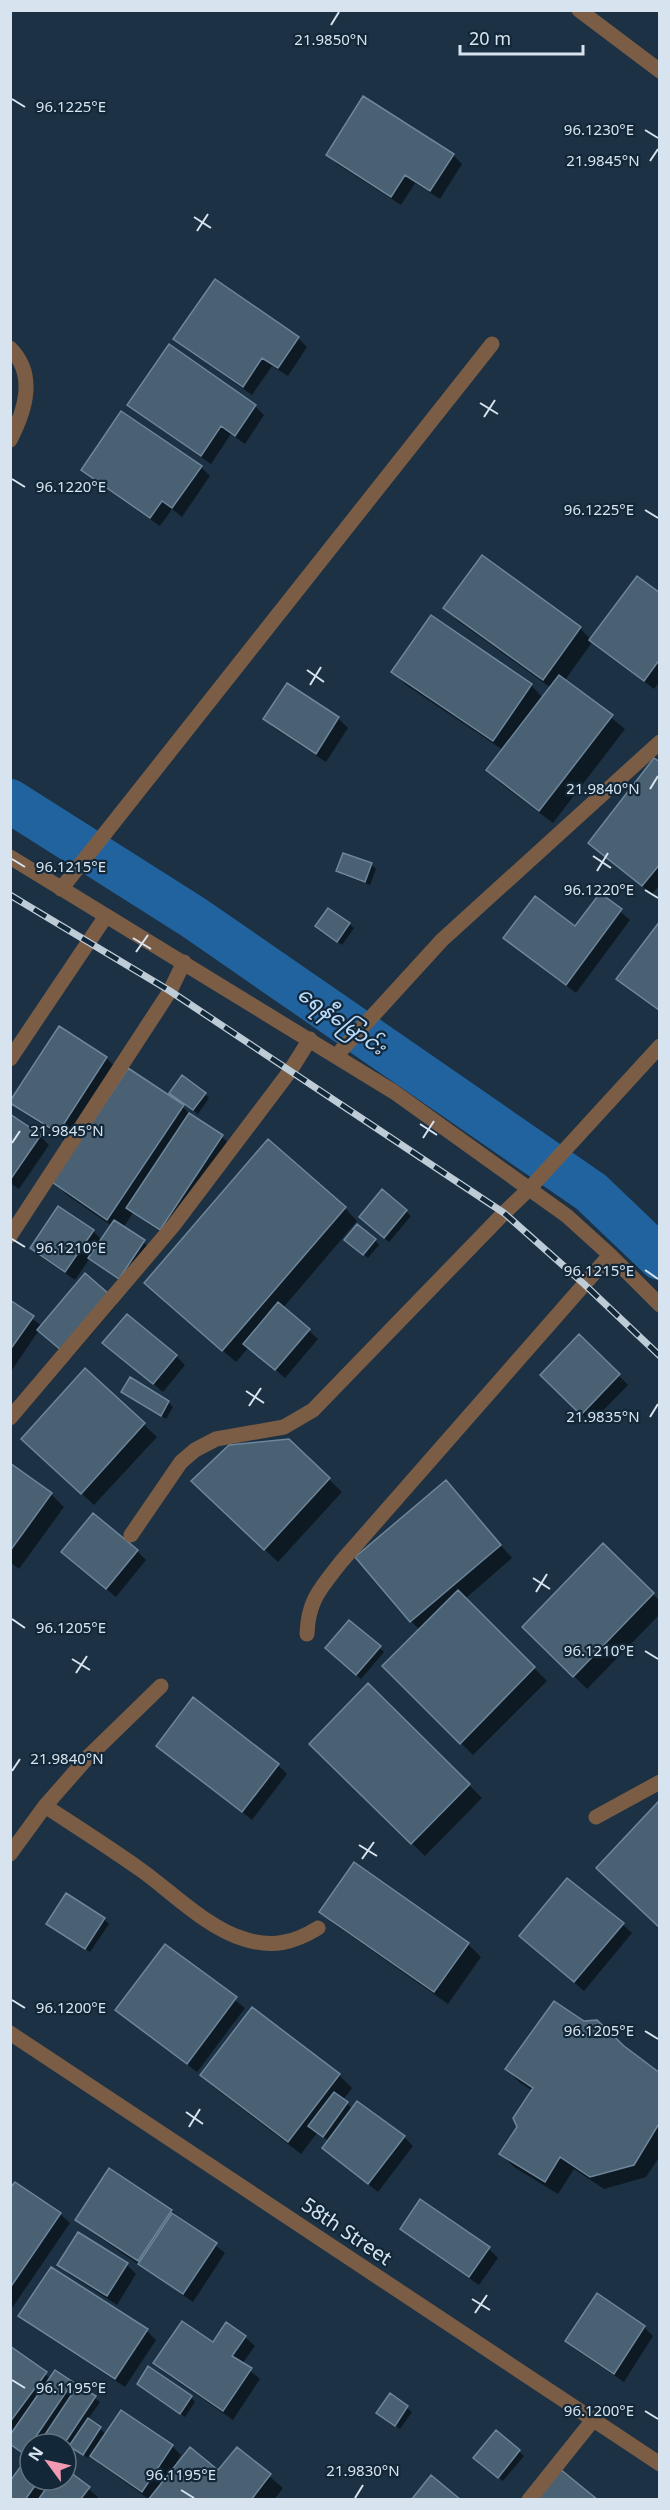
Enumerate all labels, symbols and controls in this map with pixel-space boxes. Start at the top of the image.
scale bar [460,18,583,56]
text: 20 m [469,26,511,50]
text: 21.9850°N [294,29,368,49]
text: 96.1225°E [36,96,106,116]
text: 96.1230°E [564,119,634,139]
text: 21.9845°N [566,150,640,170]
text: 96.1220°E [36,476,106,496]
text: 96.1225°E [564,499,634,519]
text: 21.9840°N [566,778,640,798]
text: 96.1215°E [36,856,106,876]
text: 96.1220°E [564,879,634,899]
water label: ရေနီမြောင်း [290,979,393,1065]
text: 21.9845°N [30,1120,104,1140]
text: 96.1210°E [36,1237,106,1257]
text: 96.1215°E [564,1260,634,1280]
text: 21.9835°N [566,1406,640,1426]
text: 96.1205°E [36,1617,106,1637]
text: 96.1210°E [564,1640,634,1660]
text: 21.9840°N [30,1748,104,1768]
text: 96.1200°E [36,1997,106,2017]
text: 96.1205°E [564,2020,634,2040]
street label: 58th Street [297,2191,397,2271]
text: 96.1195°E [36,2377,106,2397]
text: 96.1200°E [564,2400,634,2420]
north arrow [18,2432,78,2492]
text: N [23,2442,48,2465]
text: 21.9830°N [326,2460,400,2480]
text: 96.1195°E [146,2464,216,2484]

